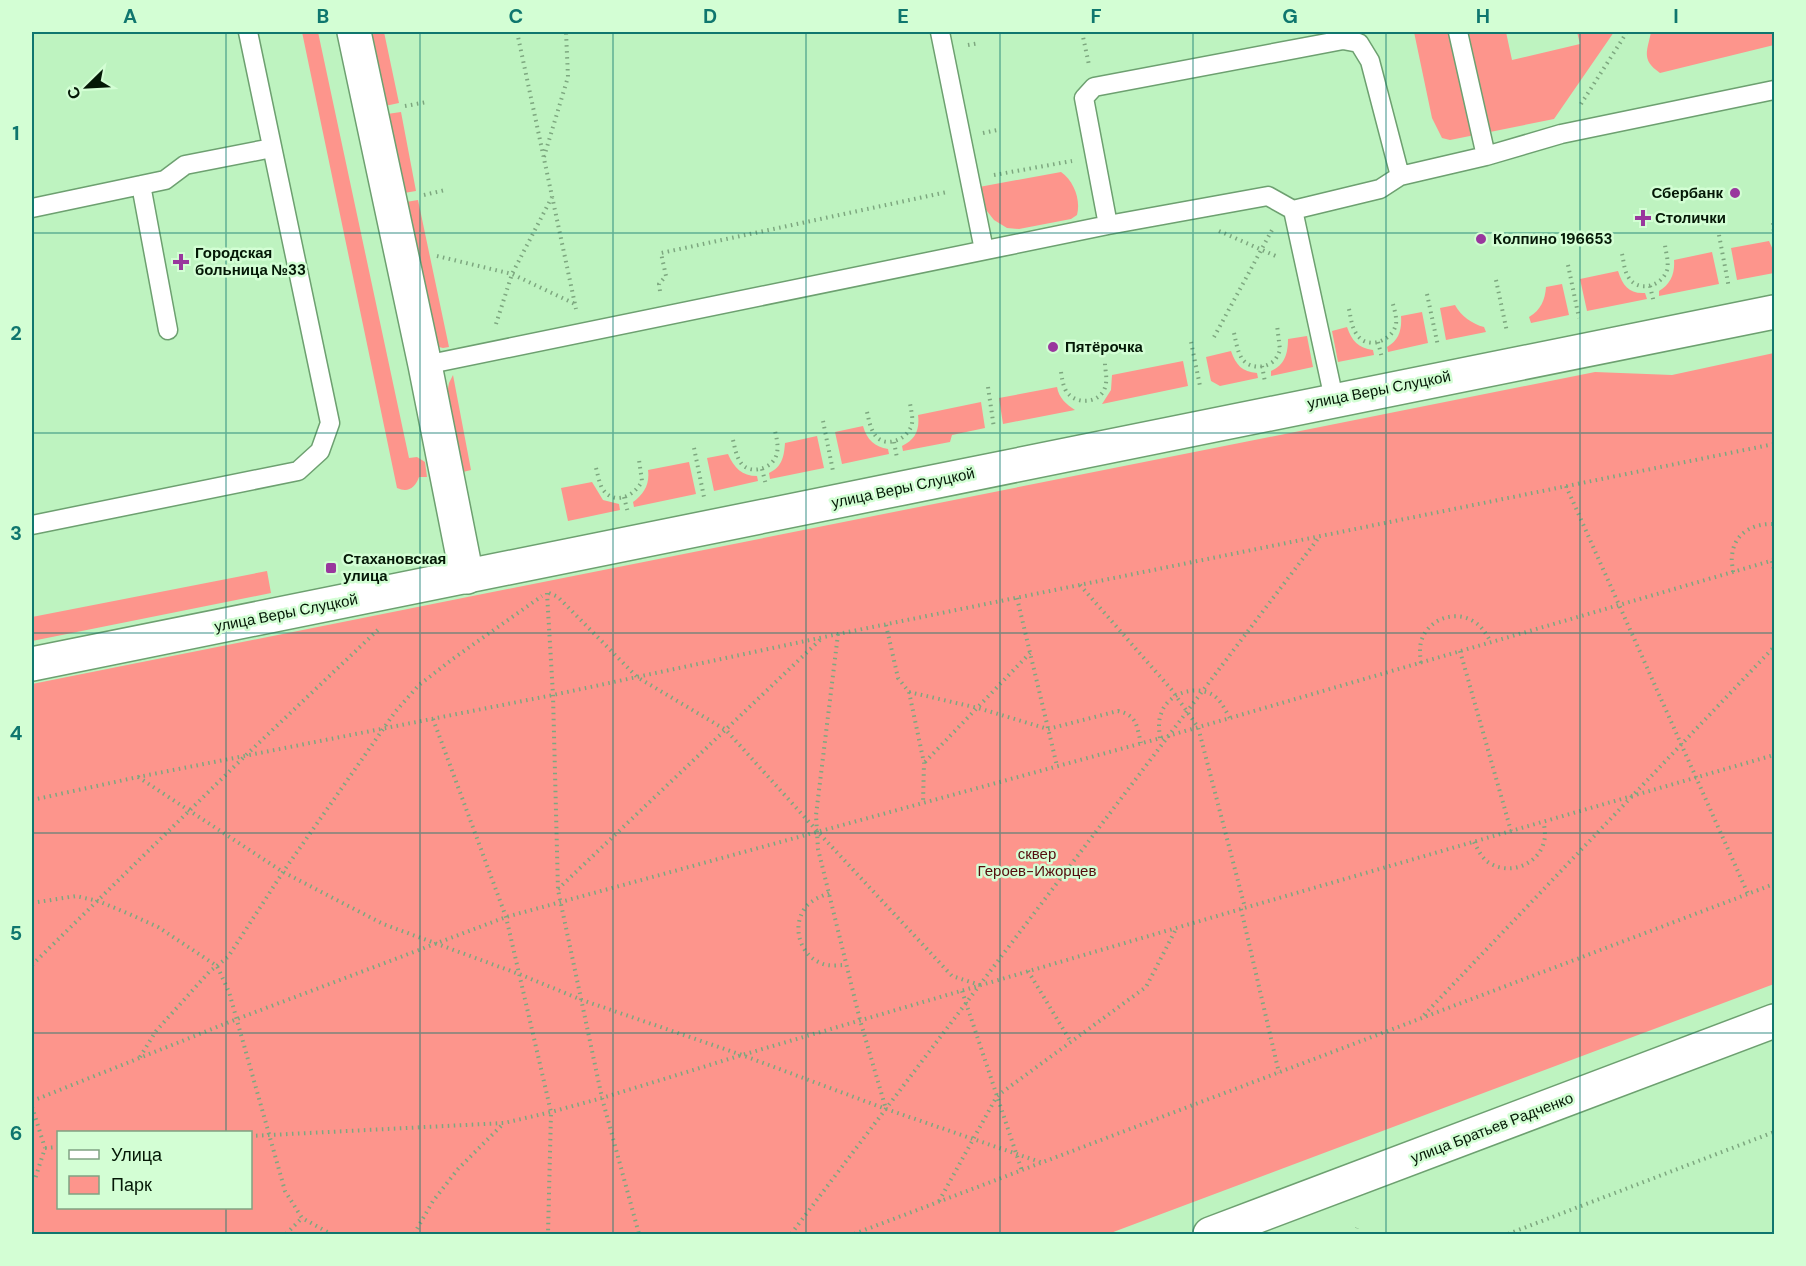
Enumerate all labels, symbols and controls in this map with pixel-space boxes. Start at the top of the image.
text: A [123,3,137,29]
text: B [317,3,329,29]
text: C [509,3,523,29]
text: D [703,3,717,29]
text: E [897,3,909,29]
text: F [1090,3,1102,29]
text: G [1282,3,1298,29]
text: H [1476,3,1490,29]
text: I [1673,3,1679,29]
north arrow [57,57,117,117]
text: С [62,83,86,102]
text: 1 [12,120,20,146]
place label: Сбербанк [1651,183,1723,203]
marker: Сбербанк [1728,186,1742,200]
place label: Столички [1655,208,1726,228]
marker: Столички [1636,211,1650,225]
place label: Колпино 196653 [1493,229,1613,249]
marker: Колпино 196653 [1474,232,1488,246]
place label: Городская больница №33 [195,243,306,280]
marker: Городская больница №33 [172,253,190,271]
text: 2 [10,320,22,346]
place label: Пятёрочка [1065,337,1143,357]
marker: Пятёрочка [1046,340,1060,354]
street label: улица Веры Слуцкой [1306,366,1452,414]
street label: улица Веры Слуцкой [830,463,976,513]
text: 3 [10,520,22,546]
place label: Стахановская улица [343,549,446,586]
marker: Стахановская улица [324,561,338,575]
street label: улица Веры Слуцкой [213,589,359,637]
text: 4 [10,720,23,746]
park label: сквер Героев-Ижорцев [978,844,1096,881]
text: 5 [10,920,22,946]
street label: улица Братьев Радченко [1408,1088,1576,1168]
text: 6 [10,1120,22,1146]
legend [57,1131,252,1209]
text: Улица [111,1143,163,1167]
text: Парк [111,1173,152,1197]

